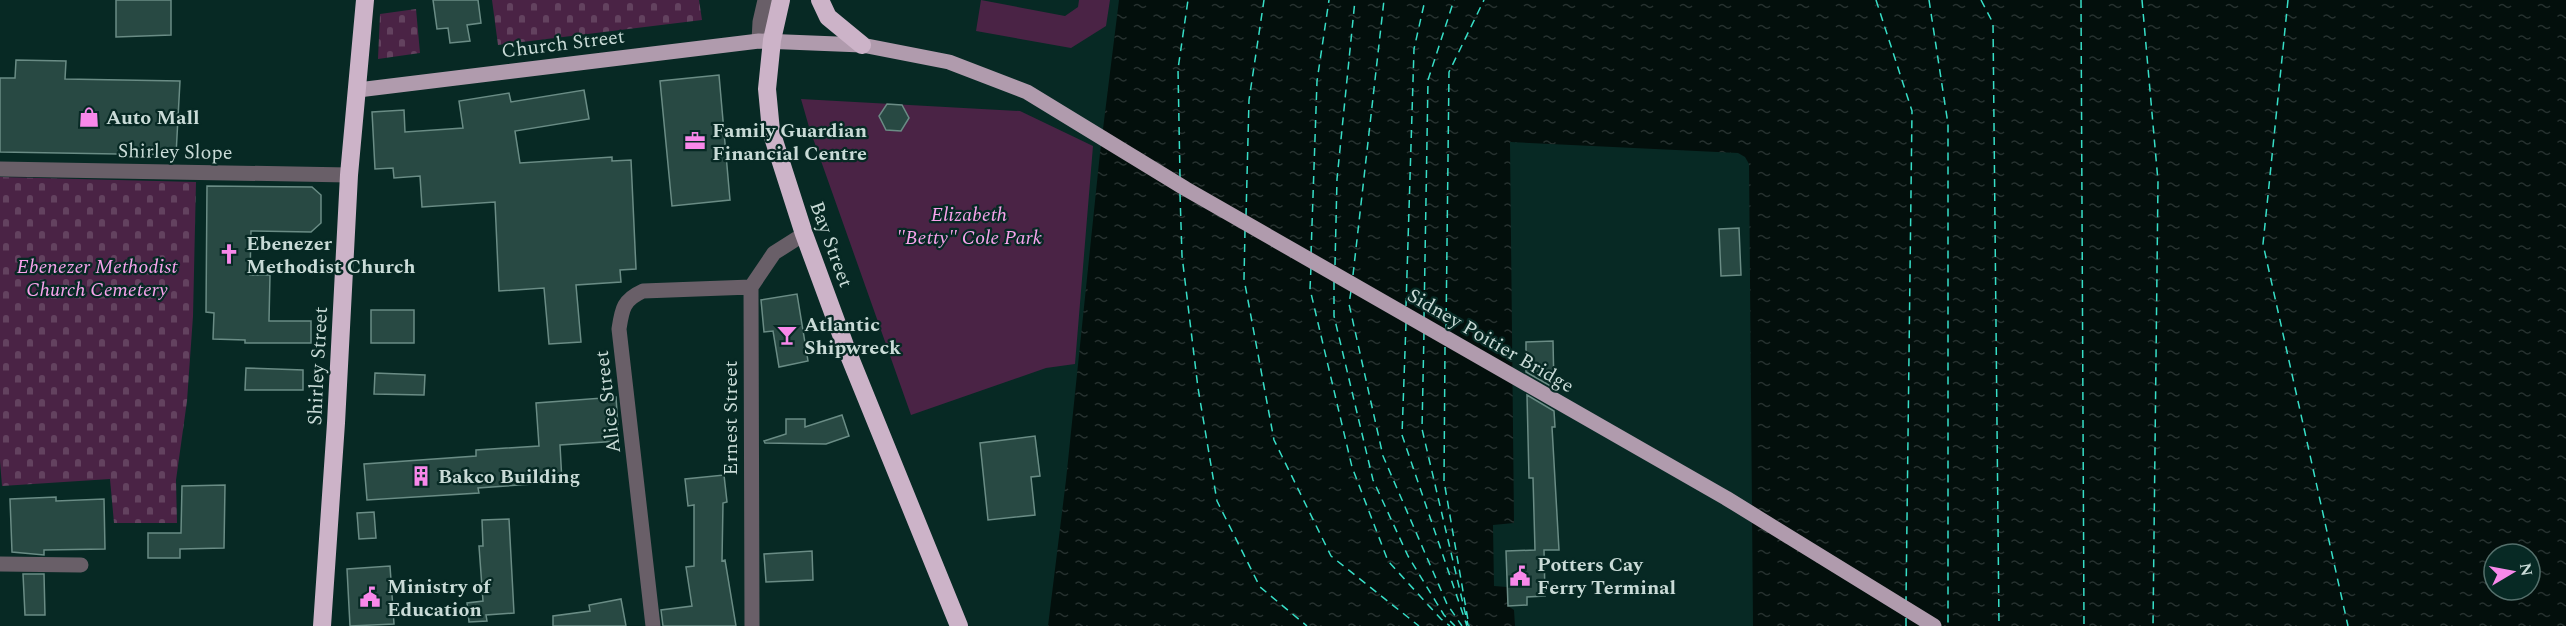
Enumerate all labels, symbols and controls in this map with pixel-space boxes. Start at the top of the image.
street label: Church Street [500,22,627,66]
place label: Auto Mall [106,103,200,133]
shop icon: Auto Mall [77,105,101,129]
place label: Family Guardian Financial Centre [712,116,867,169]
office icon: Family Guardian Financial Centre [683,129,707,153]
street label: Shirley Slope [117,136,233,168]
street label: Bay Street [802,197,861,292]
park label: Elizabeth "Betty" Cole Park [896,200,1043,253]
place label: Ebenezer Methodist Church [246,229,416,282]
church icon: Ebenezer Methodist Church [217,242,241,266]
park label: Ebenezer Methodist Church Cemetery [16,252,178,305]
street label: Sidney Poitier Bridge [1401,281,1580,401]
street label: Shirley Street [300,306,336,426]
place label: Atlantic Shipwreck [804,310,901,363]
bar icon: Atlantic Shipwreck [775,323,799,347]
street label: Alice Street [587,349,629,455]
street label: Ernest Street [716,360,746,476]
place label: Bakco Building [438,462,580,492]
building icon: Bakco Building [409,464,433,488]
north arrow [2482,542,2542,602]
place label: Potters Cay Ferry Terminal [1537,550,1676,603]
text: N [2513,561,2539,578]
public building icon: Potters Cay Ferry Terminal [1508,564,1532,588]
place label: Ministry of Education [387,572,492,625]
public building icon: Ministry of Education [358,585,382,609]

